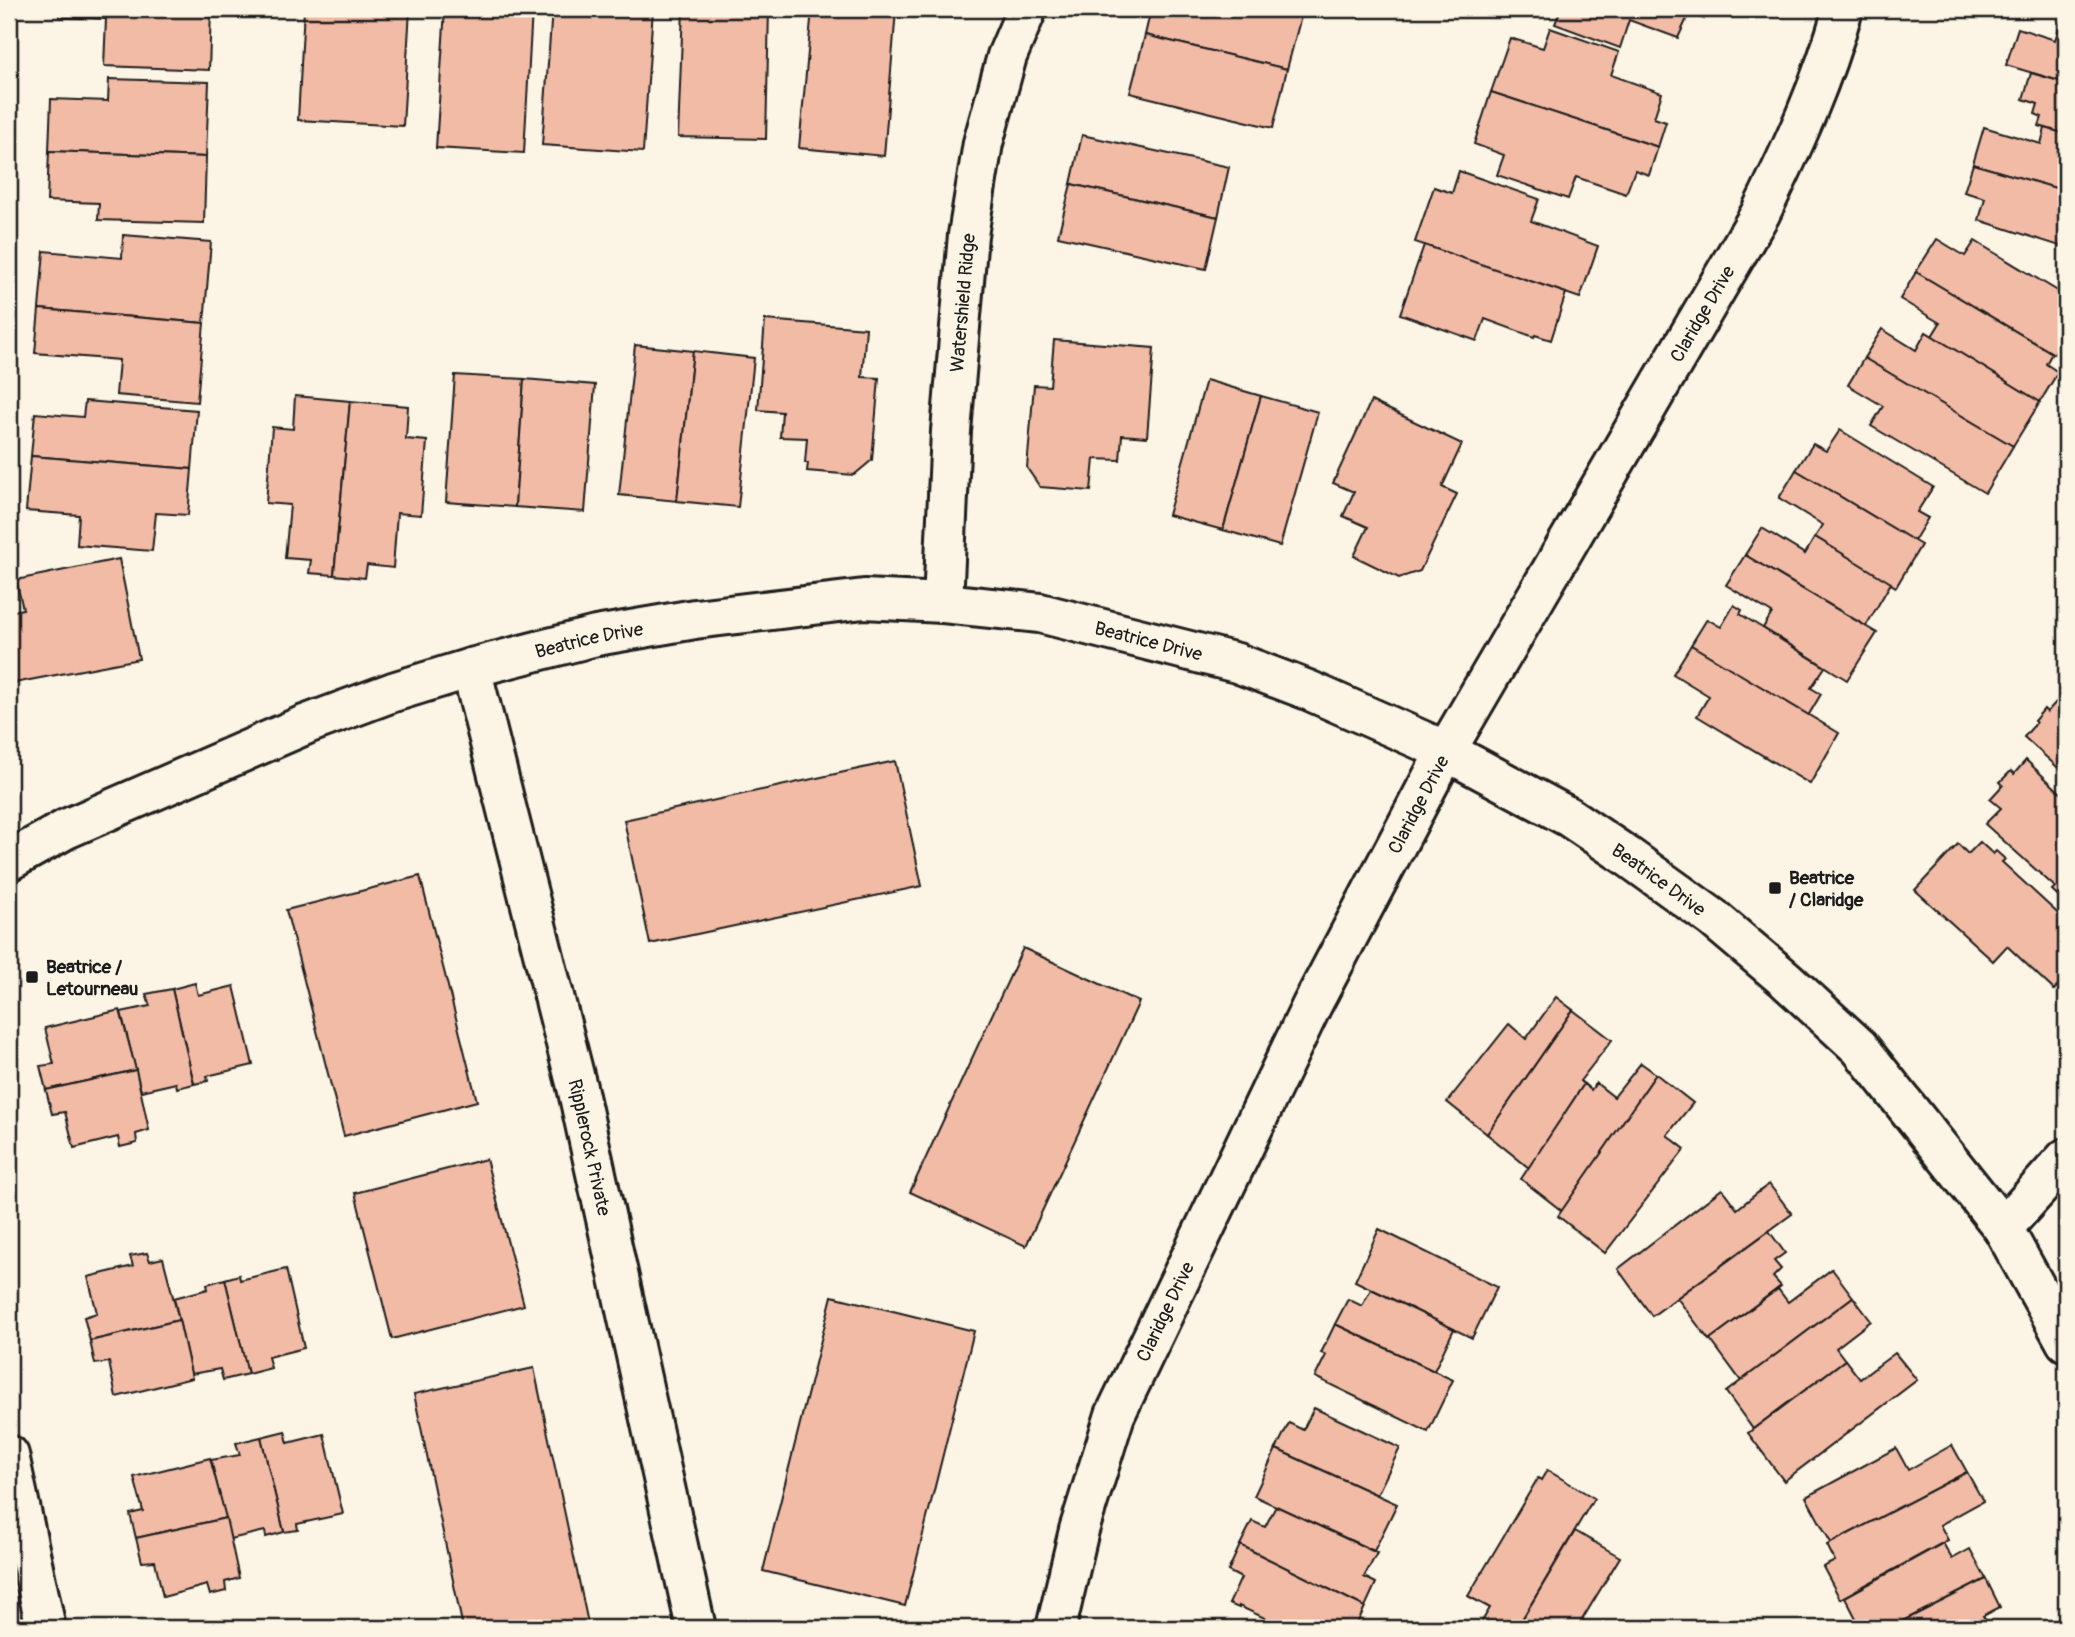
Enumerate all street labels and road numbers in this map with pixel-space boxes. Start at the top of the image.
street label: Watershield Ridge [945,232,981,373]
street label: Claridge Drive [1665,261,1741,367]
street label: Beatrice Drive [1092,616,1205,667]
street label: Beatrice Drive [533,617,645,664]
street label: Claridge Drive [1383,751,1455,858]
street label: Beatrice Drive [1607,838,1711,922]
street label: Ripplerock Private [562,1077,616,1219]
street label: Claridge Drive [1131,1257,1200,1366]

